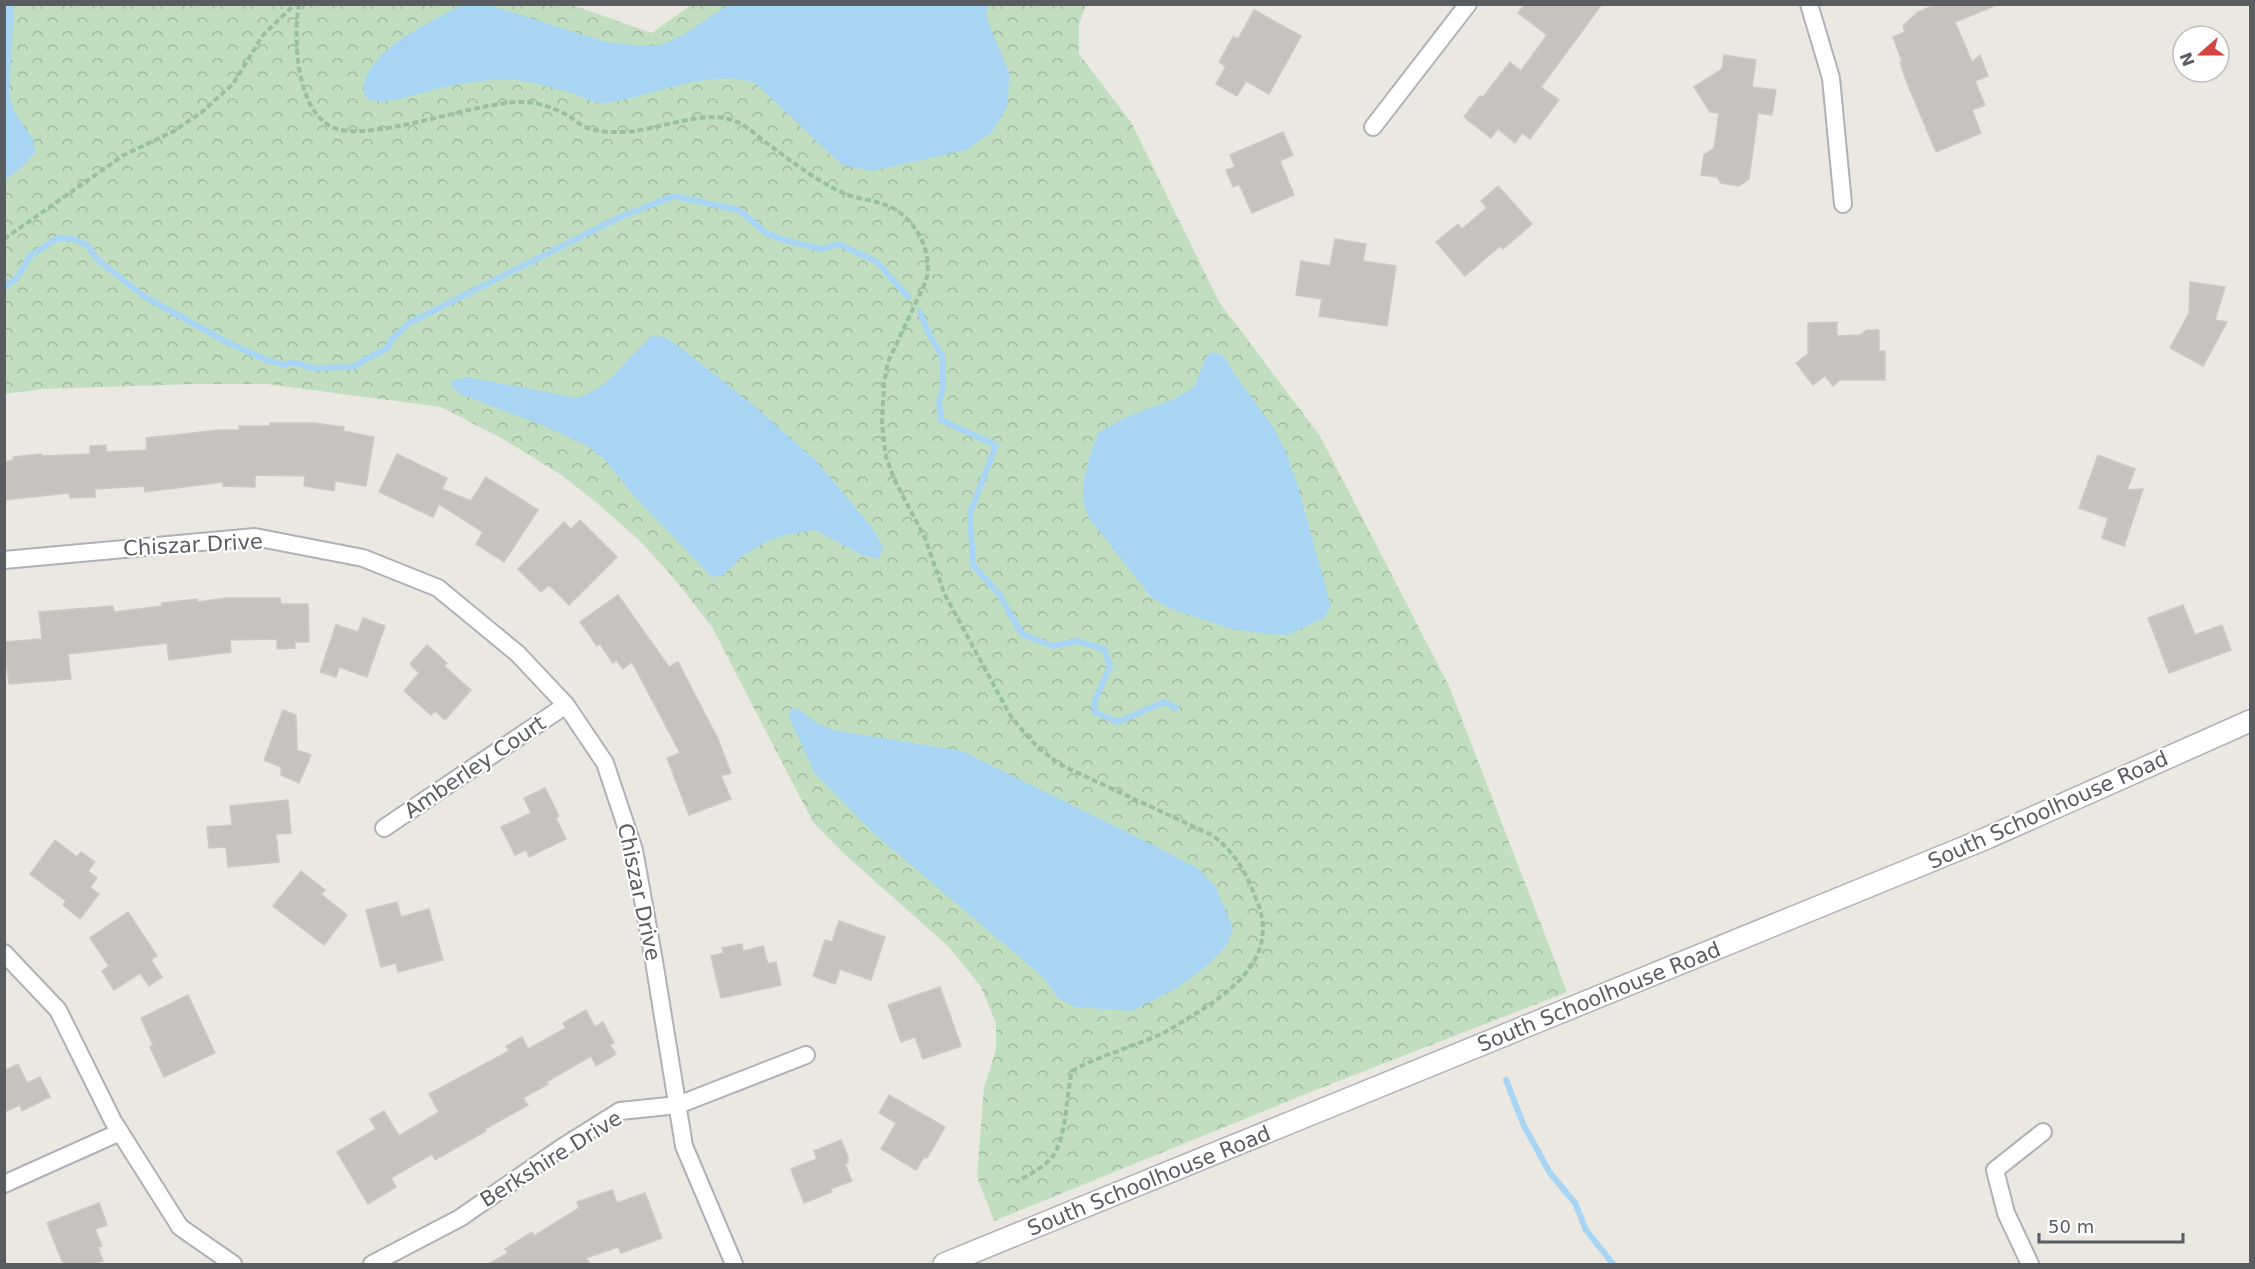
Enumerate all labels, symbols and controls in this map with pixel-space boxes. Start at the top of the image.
north arrow [2171,24,2231,84]
text: N [2176,50,2199,69]
street label: Chiszar Drive [122,529,264,561]
street label: Amberley Court [400,711,550,823]
street label: South Schoolhouse Road [1924,746,2172,874]
street label: Chiszar Drive [613,821,665,963]
street label: South Schoolhouse Road [1474,937,1724,1057]
street label: Berkshire Drive [476,1106,626,1212]
street label: South Schoolhouse Road [1024,1121,1274,1241]
scale bar [2039,1206,2183,1244]
text: 50 m [2048,1216,2094,1237]

